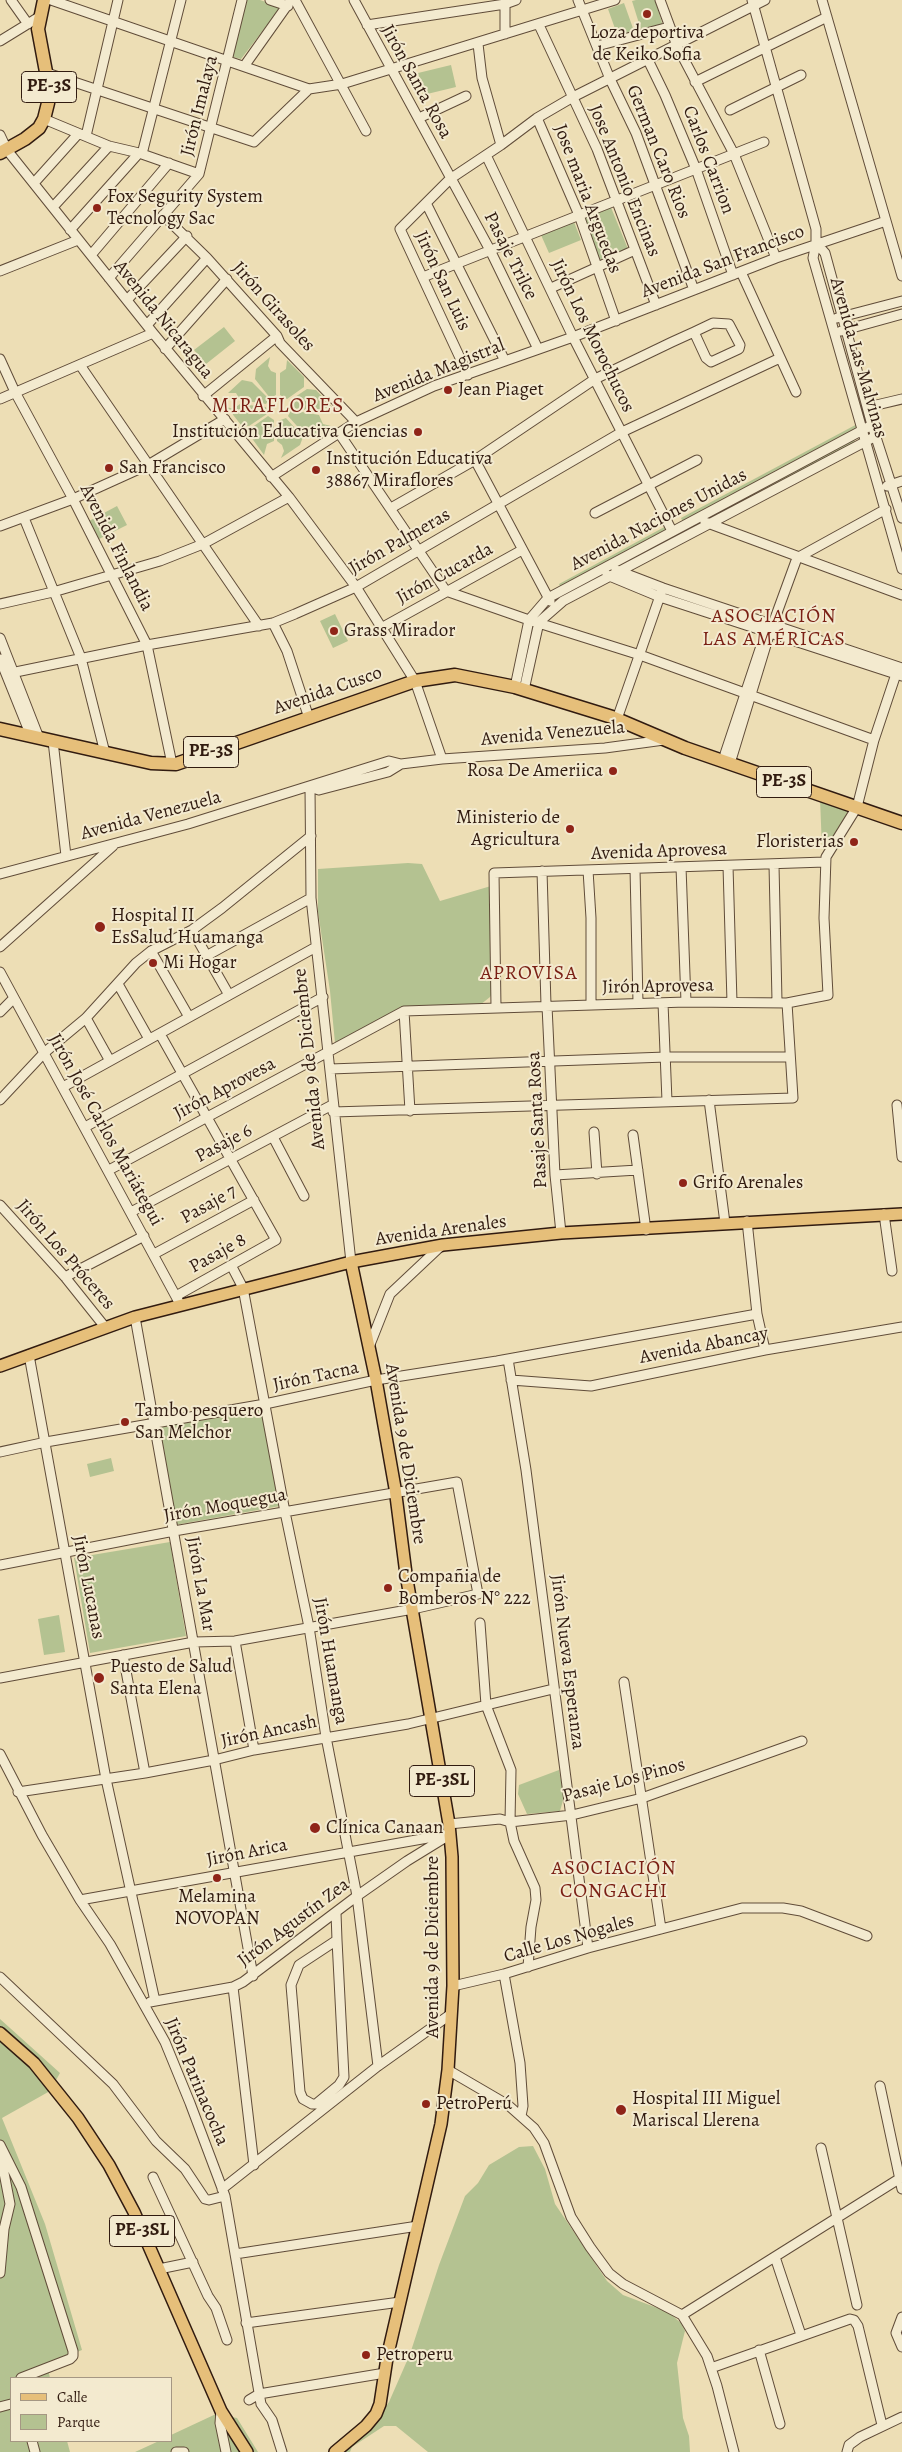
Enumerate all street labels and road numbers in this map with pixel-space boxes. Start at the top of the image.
street label: Jirón Santa Rosa [375,21,457,143]
street label: Jirón Imalaya [176,53,224,159]
road number: PE-3S [22,72,76,102]
street label: German Caro Rios [621,82,695,222]
street label: Jose Antonio Encinas [583,102,665,260]
street label: Carlos Carrion [677,103,739,217]
street label: Jose maria Arguedas [548,121,626,277]
street label: Pasaje Trilce [478,208,542,304]
street label: Avenida San Francisco [638,220,808,304]
street label: Jirón San Luis [409,227,475,335]
street label: Avenida Nicaragua [108,256,218,384]
street label: Jirón Los Morochucos [545,256,639,416]
street label: Jirón Girasoles [227,257,319,357]
street label: Avenida Las Malvinas [824,275,892,441]
street label: Avenida Magistral [370,334,508,408]
street label: Avenida Naciones Unidas [567,464,751,576]
street label: Avenida Finlandia [74,481,158,615]
street label: Jirón Palmeras [345,504,455,580]
street label: Jirón Cucarda [393,538,497,610]
street label: Avenida Cusco [271,662,385,720]
street label: Avenida Venezuela [480,716,626,752]
road number: PE-3S [184,736,238,768]
road number: PE-3S [756,766,812,798]
street label: Avenida Venezuela [78,786,224,846]
street label: Avenida Aprovesa [591,838,727,866]
street label: Avenida 9 de Diciembre [289,967,331,1151]
street label: Jirón Aprovesa [602,975,714,999]
street label: Jirón José Carlos Mariátegui [43,1030,167,1230]
street label: Pasaje Santa Rosa [523,1051,553,1189]
street label: Jirón Aprovesa [170,1053,280,1125]
street label: Pasaje 6 [192,1120,256,1168]
street label: Pasaje 7 [177,1180,241,1230]
street label: Jirón Los Próceres [11,1195,119,1315]
street label: Avenida Arenales [374,1211,508,1251]
street label: Pasaje 8 [186,1229,250,1279]
street label: Avenida Abancay [638,1322,770,1370]
street label: Jirón Tacna [271,1357,361,1397]
street label: Avenida 9 de Diciembre [379,1362,431,1546]
street label: Jirón Moquegua [162,1484,288,1528]
street label: Jirón Lucanas [67,1533,109,1641]
street label: Jirón La Mar [180,1535,220,1633]
street label: Jirón Nueva Esperanza [545,1573,589,1751]
street label: Jirón Huamanga [308,1596,352,1726]
street label: Jirón Ancash [219,1711,319,1753]
street label: Pasaje Los Pinos [560,1754,688,1808]
road number: PE-3SL [410,1765,474,1796]
street label: Jirón Arica [205,1834,289,1872]
street label: Avenida 9 de Diciembre [422,1856,444,2038]
street label: Jirón Agustín Zea [234,1874,354,1972]
street label: Calle Los Nogales [501,1910,637,1968]
street label: Jirón Parinacocha [159,2014,233,2150]
road number: PE-3SL [110,2216,174,2246]

